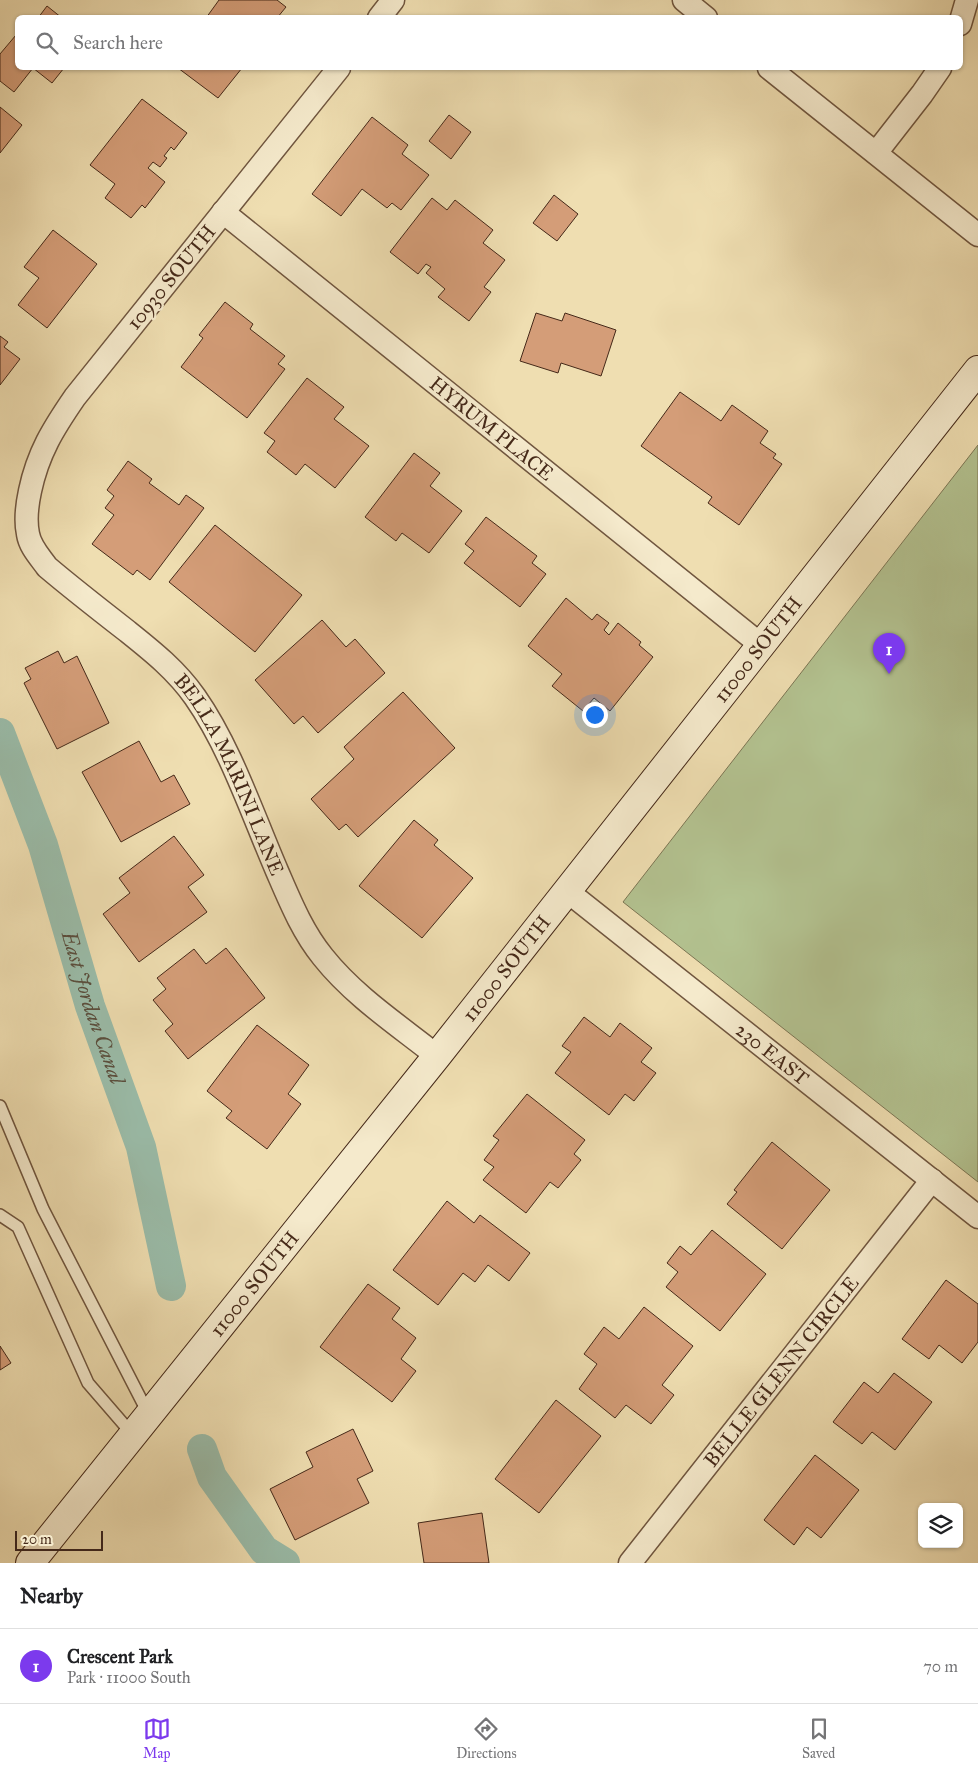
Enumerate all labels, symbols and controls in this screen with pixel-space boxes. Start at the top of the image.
search box [15,15,963,70]
icon: search [33,29,61,57]
text: Search here [73,31,163,54]
street label: 10930 SOUTH [122,220,220,334]
street label: HYRUM PLACE [425,371,559,485]
street label: 11000 SOUTH [709,592,807,707]
pin: 1 [873,633,905,674]
street label: BELLA MARINI LANE [169,669,289,879]
your location [582,702,608,728]
street label: 11000 SOUTH [457,910,555,1026]
water label: East Jordan Canal [56,927,131,1090]
street label: 230 EAST [731,1017,814,1090]
street label: 11000 SOUTH [205,1226,304,1341]
street label: BELLE GLENN CIRCLE [699,1271,864,1472]
map controls [918,1503,963,1548]
button: layers [918,1503,963,1548]
scale bar [15,1528,102,1551]
text: 20 m [22,1531,52,1548]
text: Nearby [20,1583,83,1609]
text: Crescent Park [67,1645,173,1668]
text: 1 [33,1657,39,1676]
text: 70 m [923,1657,958,1676]
text: Park · 11000 South [67,1668,191,1687]
tab: Map [143,1715,171,1762]
tab: Directions [456,1715,517,1762]
tab: Saved [802,1715,835,1762]

